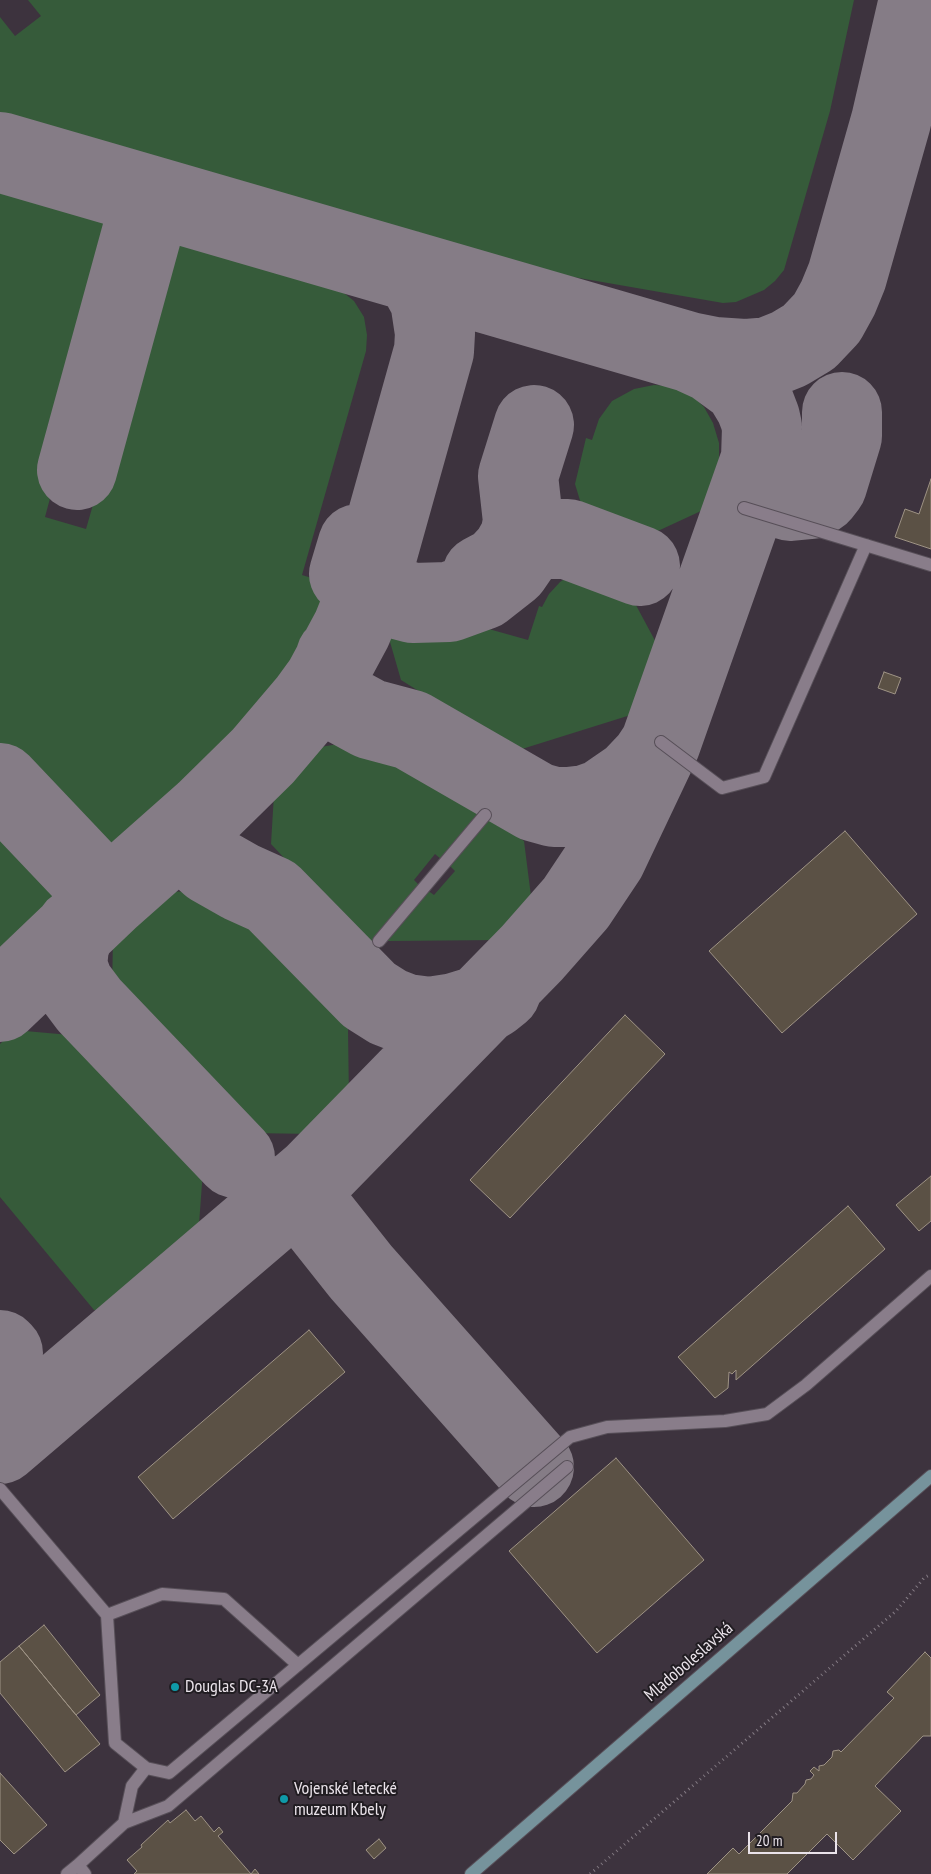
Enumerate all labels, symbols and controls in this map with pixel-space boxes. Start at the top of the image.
street label: Mladoboleslavská [640,1618,738,1706]
place label: Douglas DC-3A [185,1676,278,1698]
marker: Douglas DC-3A [169,1681,181,1693]
place label: Vojenské letecké muzeum Kbely [294,1778,397,1820]
marker: Vojenské letecké muzeum Kbely [278,1793,290,1805]
scale bar [751,1822,840,1854]
text: 20 m [756,1831,782,1850]

